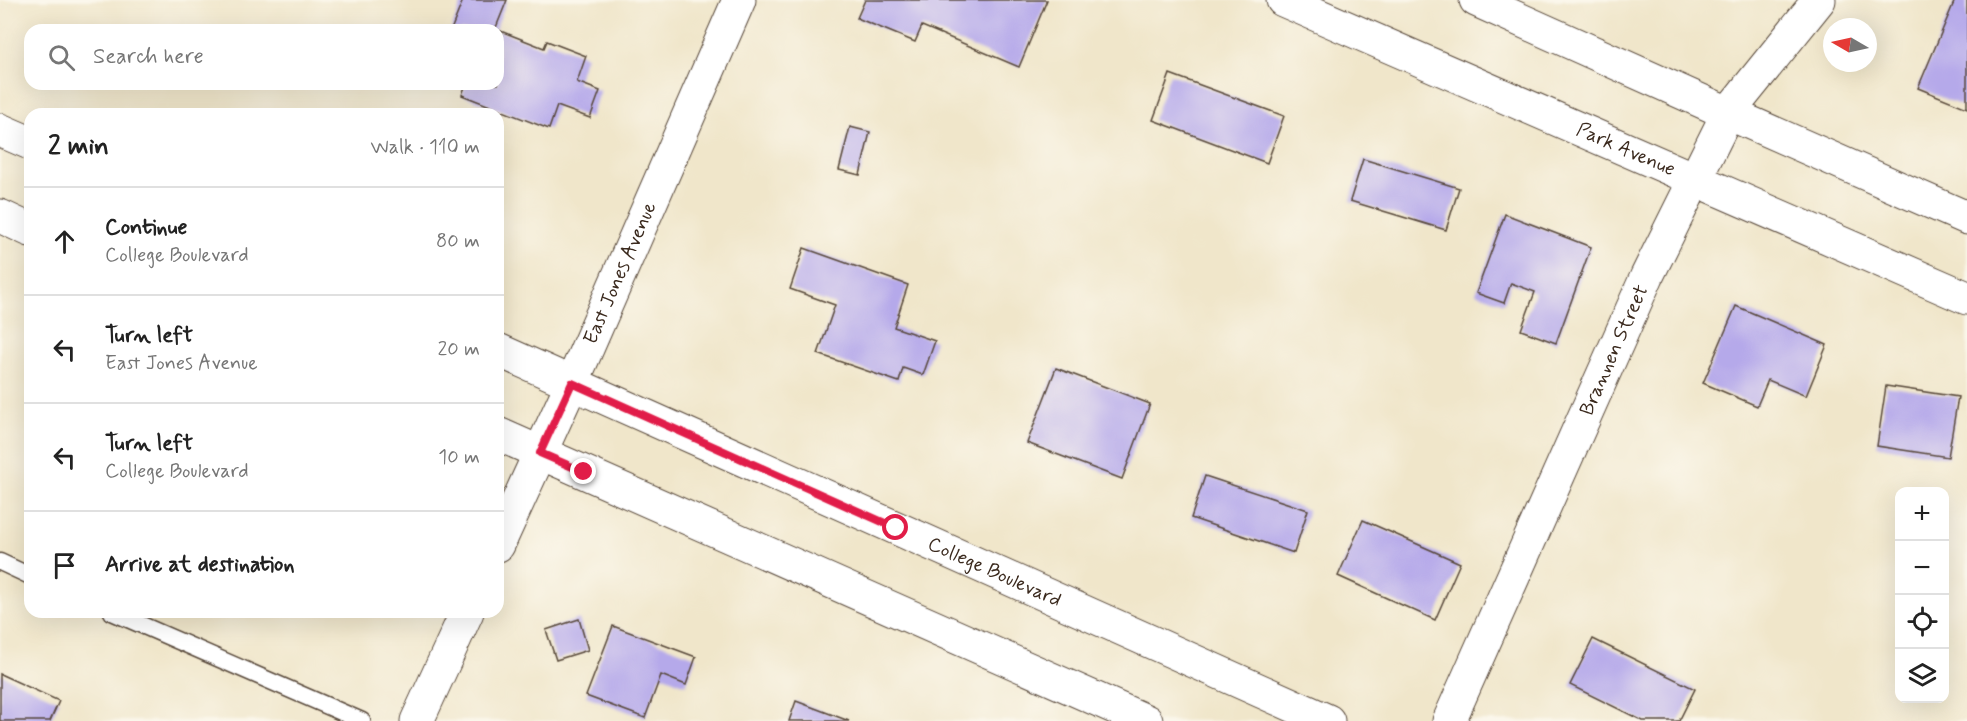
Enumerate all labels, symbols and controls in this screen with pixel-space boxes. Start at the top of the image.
north arrow [1823,18,1877,72]
search box [24,24,504,90]
icon: search [45,41,78,74]
text: Search here [93,43,204,71]
street label: Park Avenue [1572,116,1680,183]
text: 2 min [48,130,109,164]
text: Walk · 110 m [371,134,480,161]
street label: East Jones Avenue [577,198,663,349]
text: Continue [105,214,187,242]
icon: ahead [48,225,81,258]
text: 80 m [436,228,480,255]
text: College Boulevard [105,242,249,269]
street label: Brannen Street [1573,280,1655,420]
text: Turn left [105,322,193,350]
icon: left [48,333,81,366]
text: 20 m [437,336,480,363]
text: East Jones Avenue [105,350,258,377]
text: Turn left [105,430,193,458]
icon: left [48,441,81,474]
text: 10 m [438,444,480,471]
text: College Boulevard [105,458,249,485]
route end [570,458,596,484]
map controls [1895,487,1949,703]
button: + [1895,487,1949,541]
route start [882,514,908,540]
street label: College Boulevard [923,530,1066,614]
button: − [1895,541,1949,595]
icon: arrive [48,549,81,582]
text: Arrive at destination [105,551,295,579]
button: locate [1895,595,1949,649]
button: layers [1895,649,1949,703]

